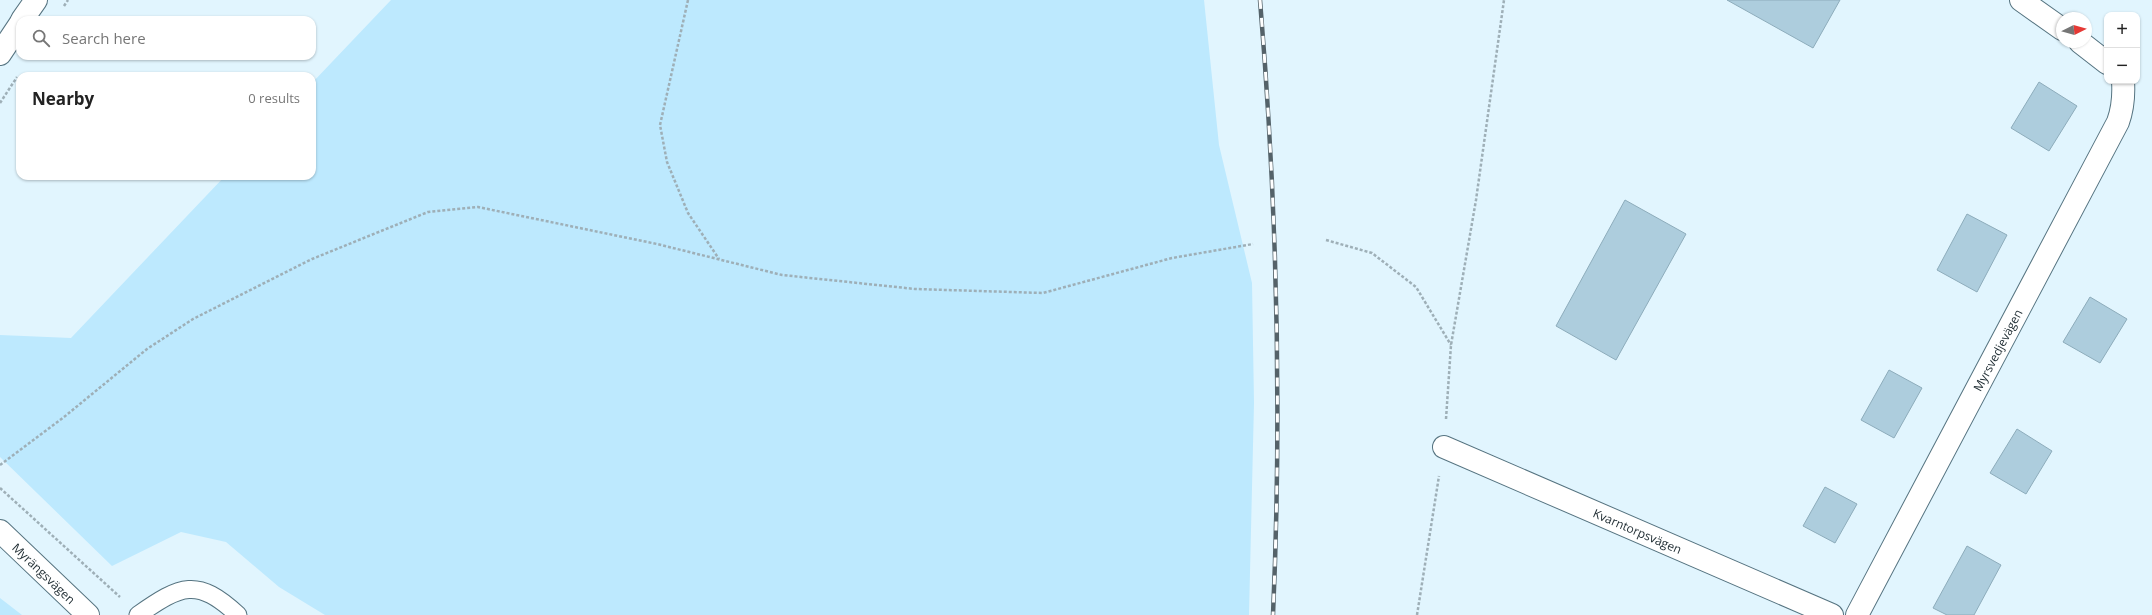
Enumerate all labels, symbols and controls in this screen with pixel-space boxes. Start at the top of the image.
north arrow [2056,12,2092,48]
map controls [2104,12,2140,84]
button: + [2104,12,2140,48]
search box [16,16,316,60]
icon: search [30,27,52,49]
text: Search here [62,28,146,48]
button: − [2104,48,2140,84]
text: Nearby [32,87,94,110]
text: 0 results [248,89,300,107]
street label: Myrsvedjevägen [1969,306,2026,394]
street label: Kvarntorpsvägen [1591,504,1685,558]
street label: Myrängsvägen [9,539,79,607]

